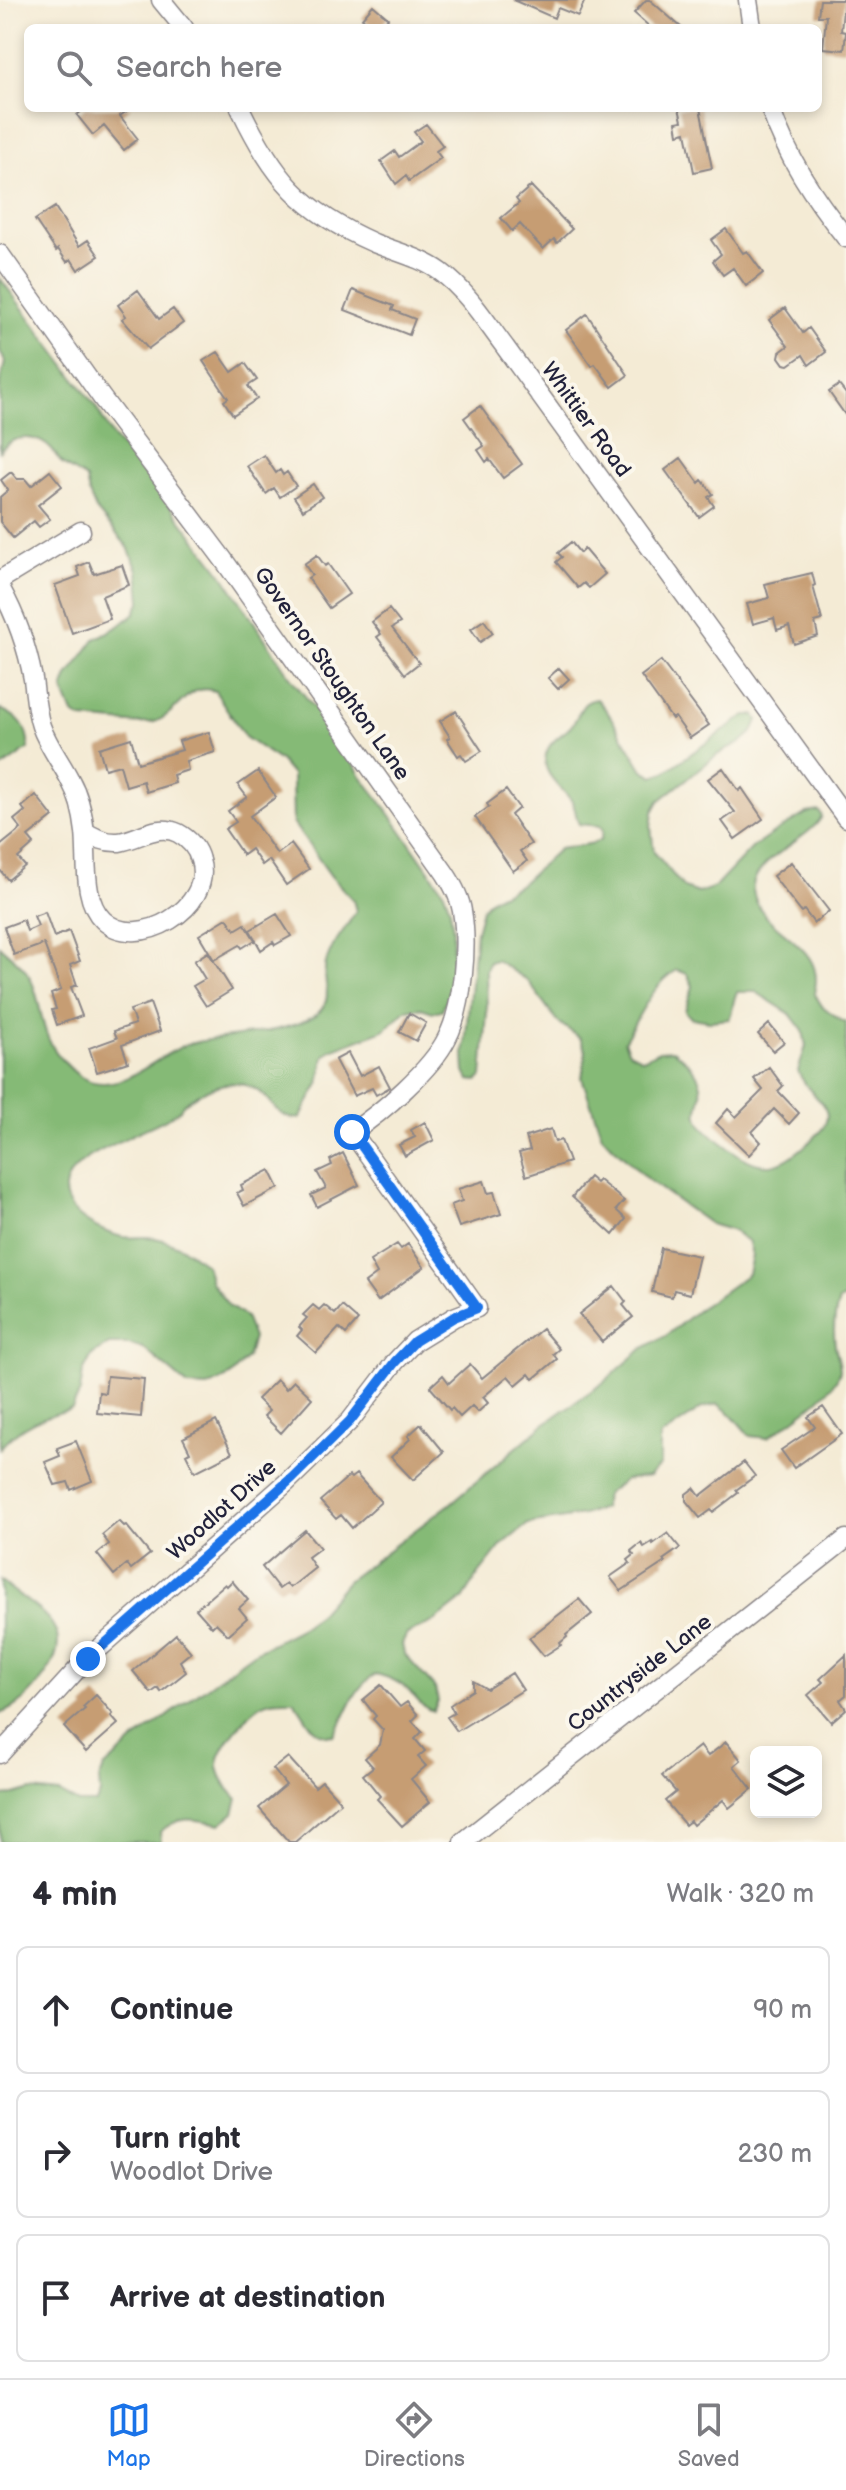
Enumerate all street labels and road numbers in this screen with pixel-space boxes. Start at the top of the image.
street label: Whittier Road [535,357,636,483]
street label: Governor Stoughton Lane [248,562,416,786]
street label: Woodlot Drive [162,1454,282,1566]
street label: Countryside Lane [562,1608,717,1738]

